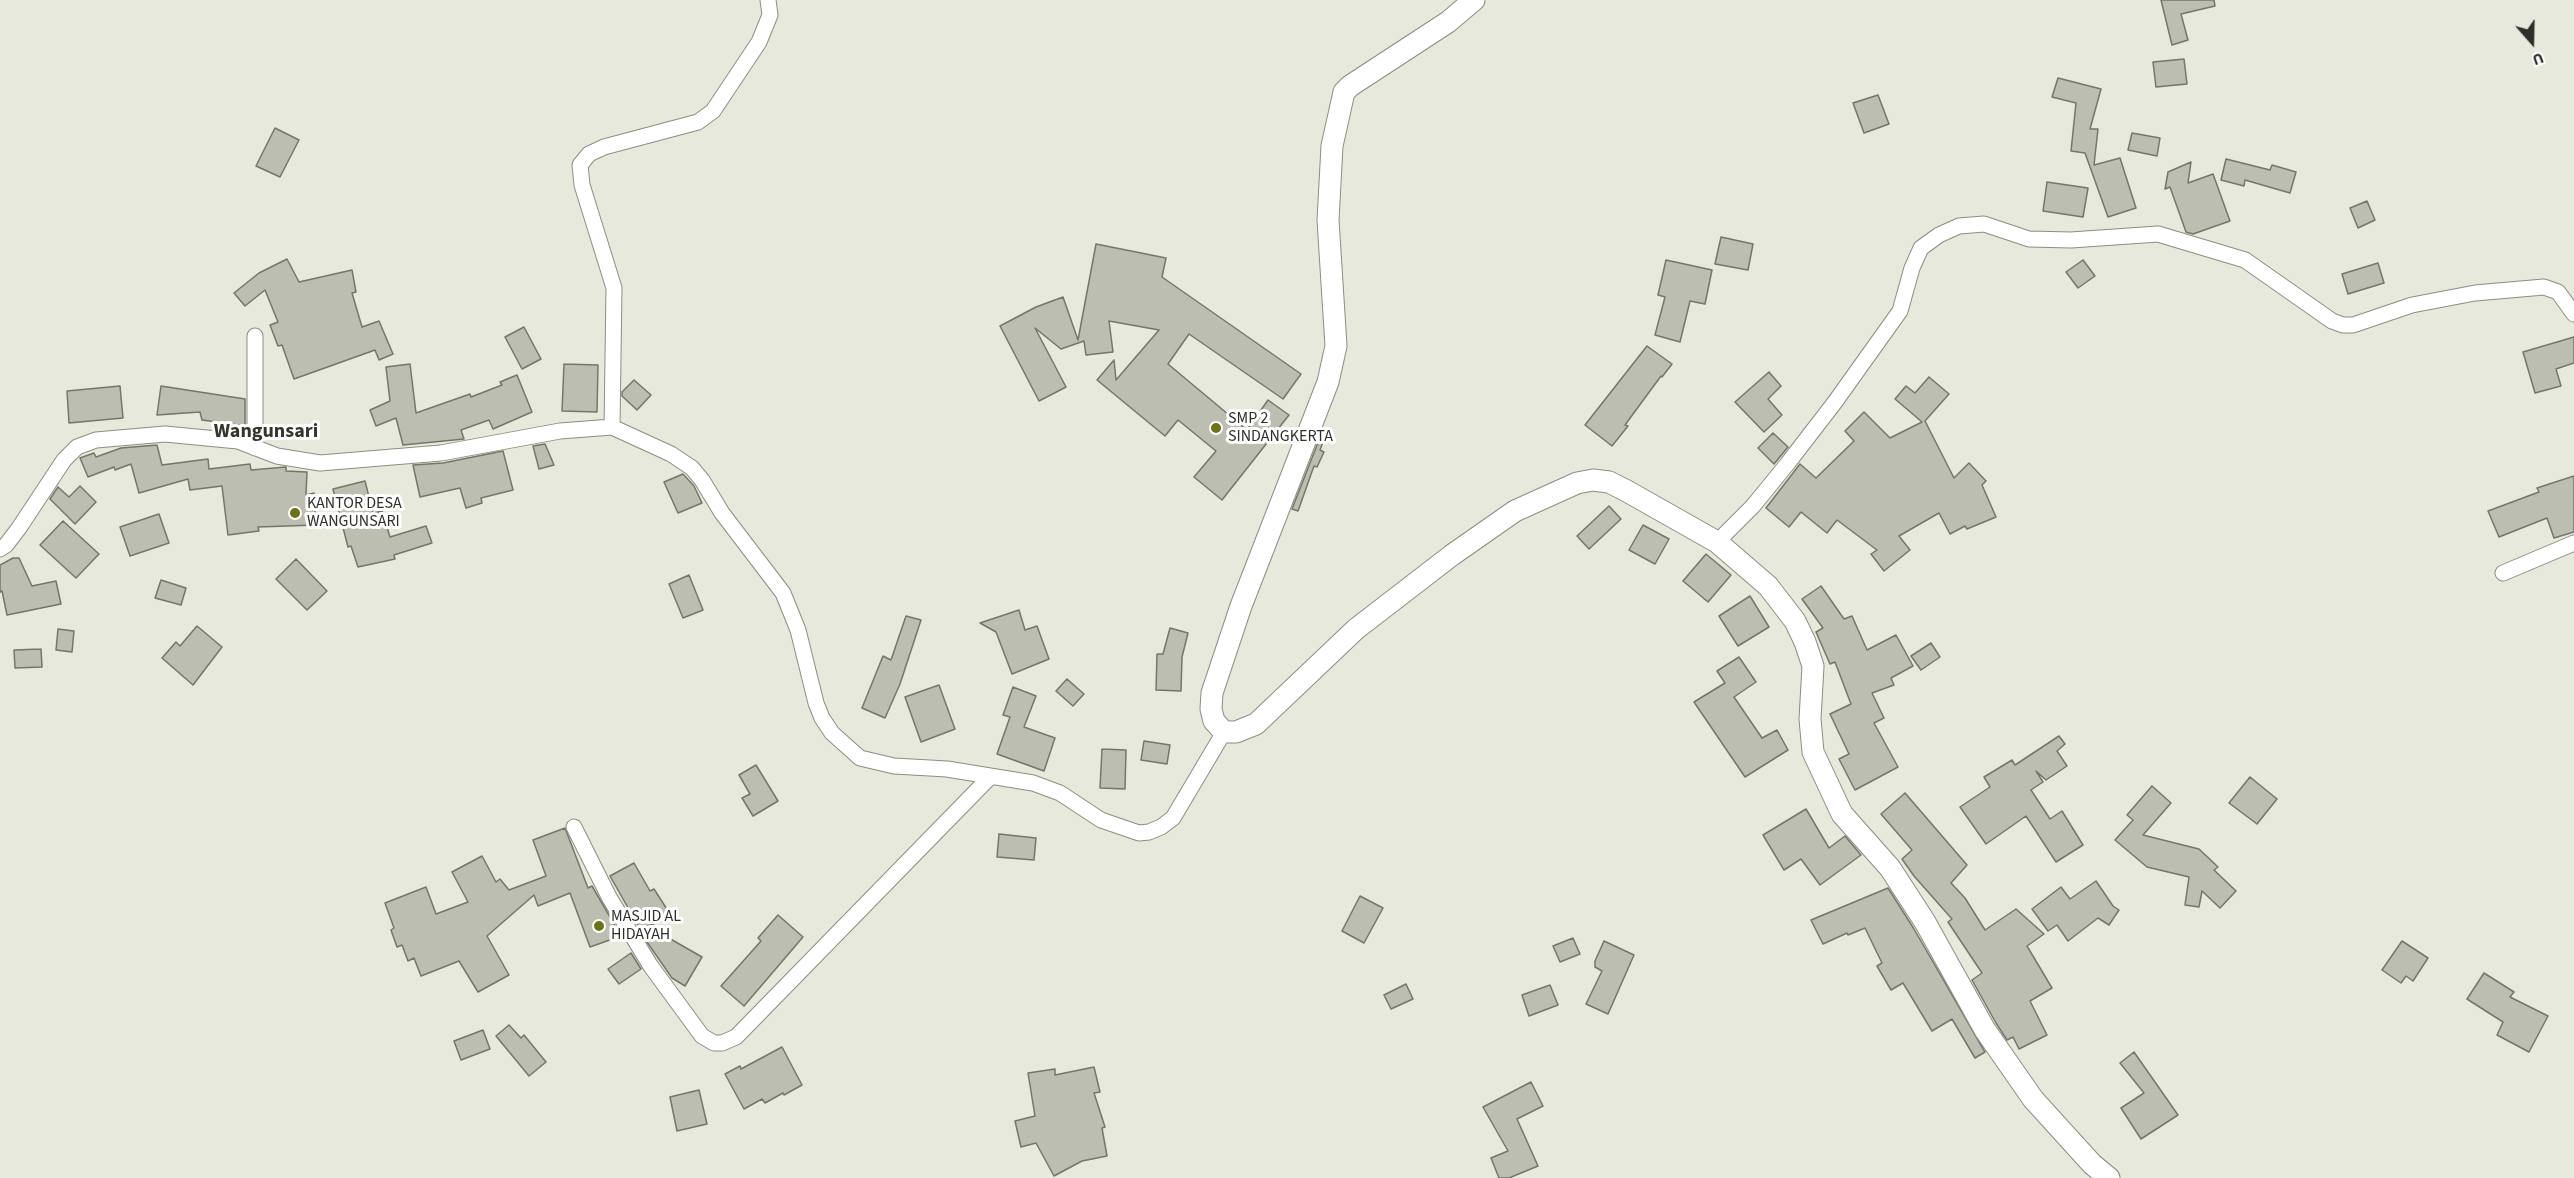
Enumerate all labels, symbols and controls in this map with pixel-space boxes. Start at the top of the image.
north arrow [2502,12,2562,72]
text: U [2529,47,2547,71]
place label: SMP 2 SINDANGKERTA [1228,409,1333,447]
district label: Wangunsari [214,421,318,445]
marker: SMP 2 SINDANGKERTA [1209,421,1223,435]
place label: KANTOR DESA WANGUNSARI [307,494,402,532]
marker: KANTOR DESA WANGUNSARI [288,506,302,520]
place label: MASJID AL HIDAYAH [611,907,681,945]
marker: MASJID AL HIDAYAH [592,919,606,933]

